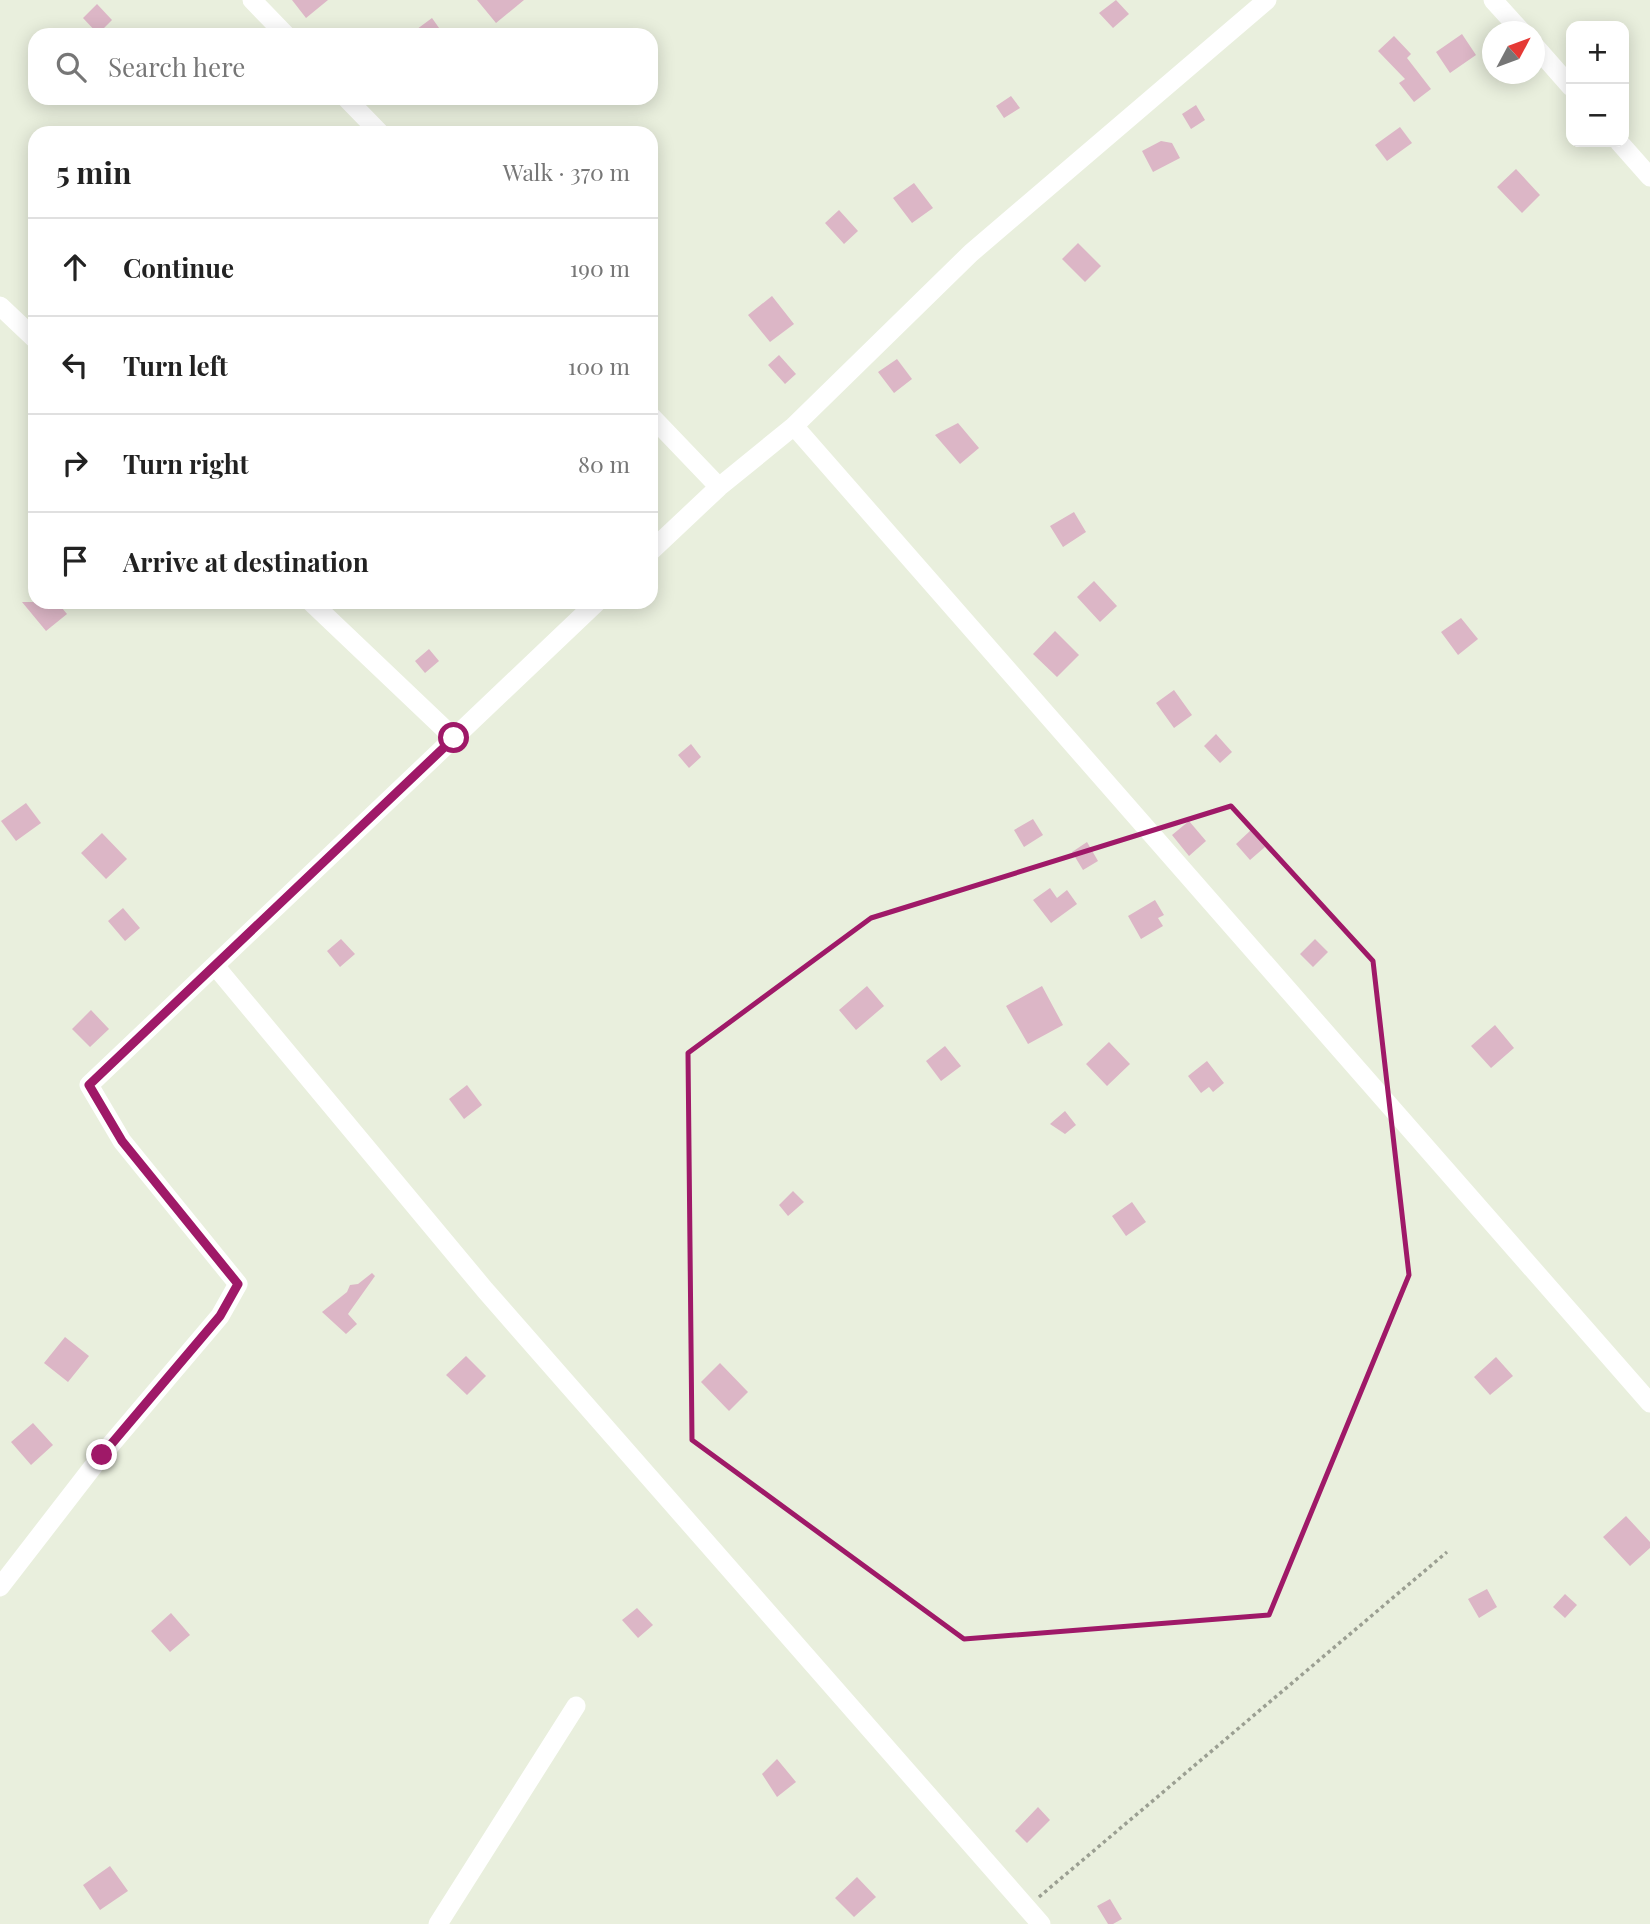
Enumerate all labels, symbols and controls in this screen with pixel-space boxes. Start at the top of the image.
north arrow [1482,21,1545,84]
map controls [1566,21,1629,147]
button: + [1566,21,1629,84]
search box [28,28,658,105]
icon: search [52,48,90,86]
text: Search here [108,49,245,84]
button: − [1566,84,1629,147]
text: 5 min [56,152,131,192]
text: Walk · 370 m [503,156,630,187]
icon: ahead [56,248,94,286]
text: Continue [123,250,234,285]
text: 190 m [570,252,630,283]
icon: left [56,346,94,384]
text: Turn left [123,348,228,383]
text: 100 m [568,350,630,381]
icon: right [56,444,94,482]
text: Turn right [123,446,249,481]
text: 80 m [578,448,630,479]
icon: arrive [56,542,94,580]
text: Arrive at destination [123,544,369,579]
route start [438,722,469,753]
route end [86,1439,117,1470]

